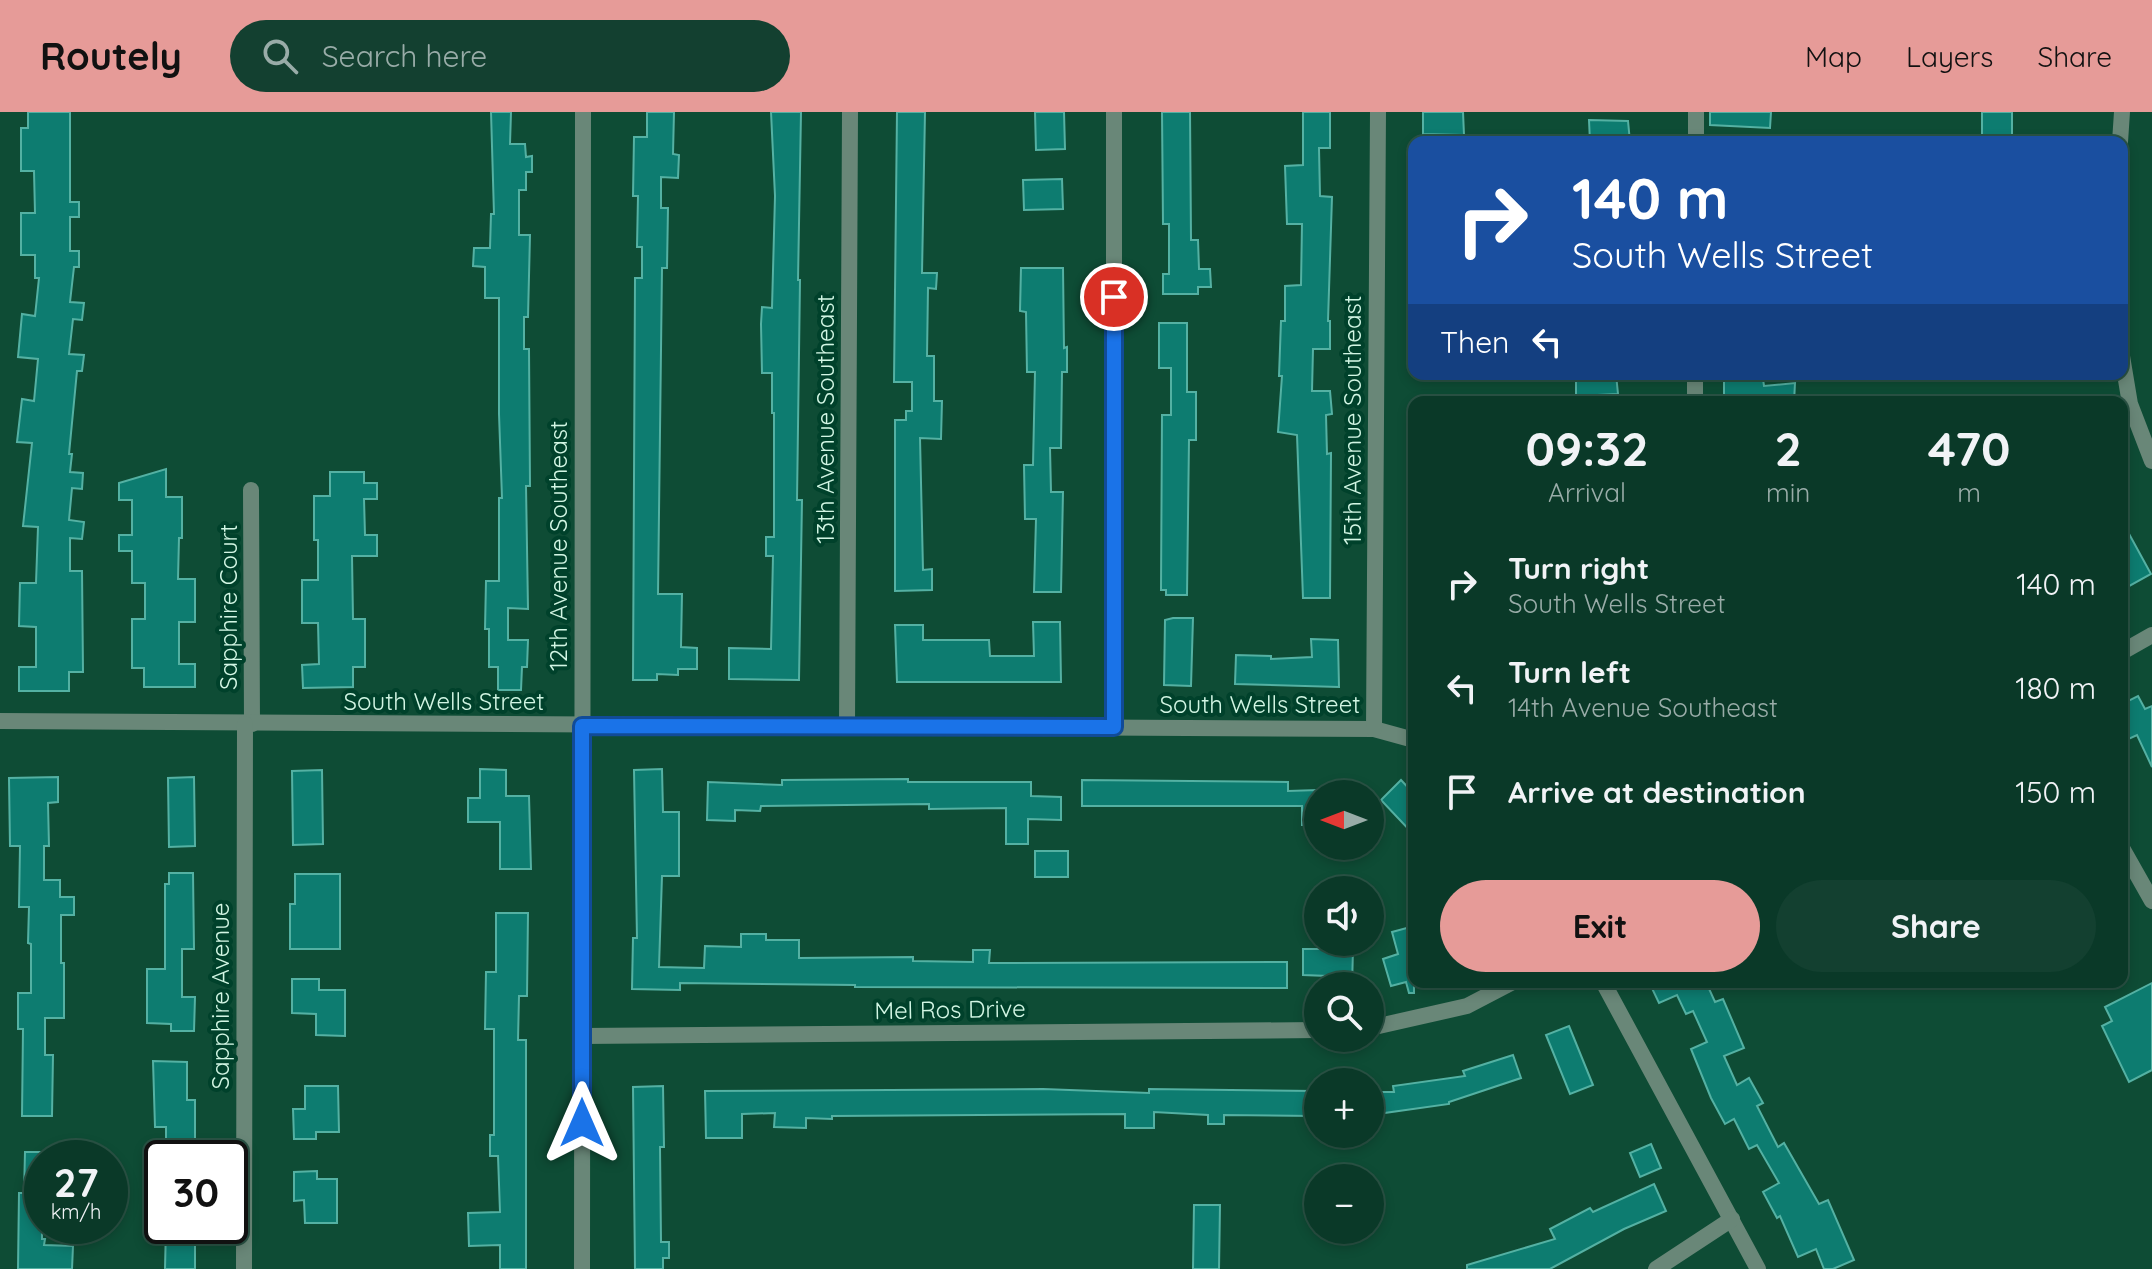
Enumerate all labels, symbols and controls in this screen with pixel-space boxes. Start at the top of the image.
search box [230,20,790,92]
text: Routely [40,32,182,80]
icon: search [258,34,302,78]
text: Search here [322,37,487,75]
text: Map [1805,39,1862,74]
text: Layers [1906,39,1993,74]
text: Share [2037,39,2112,74]
text: 140 m [1572,163,1728,233]
icon: right [1440,168,1544,272]
text: South Wells Street [1572,232,1873,277]
pin [1080,263,1148,331]
icon: arrive [1092,275,1136,319]
street label: 13th Avenue Southeast [810,294,840,544]
street label: 15th Avenue Southeast [1337,295,1367,545]
icon: left [1525,320,1569,364]
text: Then [1440,323,1509,361]
text: 09:32 [1526,418,1648,478]
text: 2 [1775,418,1802,478]
text: 470 [1928,418,2010,478]
street label: 12th Avenue Southeast [543,421,573,671]
text: Arrival [1548,476,1626,509]
text: min [1766,476,1810,509]
text: m [1957,476,1981,509]
street label: Sapphire Court [213,524,243,690]
text: Turn right [1508,549,1649,587]
icon: right [1440,562,1484,606]
text: 140 m [2016,565,2096,603]
text: South Wells Street [1508,587,1726,620]
text: Turn left [1508,653,1631,691]
icon: left [1440,666,1484,710]
text: 180 m [2015,669,2096,707]
street label: South Wells Street [344,686,544,716]
street label: South Wells Street [1160,689,1360,719]
text: 14th Avenue Southeast [1508,691,1778,724]
icon: arrive [1440,770,1484,814]
text: Arrive at destination [1508,773,1806,811]
text: 150 m [2015,773,2096,811]
north arrow [1304,780,1384,860]
map controls [1304,780,1384,1244]
button: sound [1304,876,1384,956]
button: Exit [1440,880,1760,972]
button: Share [1776,880,2096,972]
street label: Sapphire Avenue [205,903,235,1089]
button: search [1304,972,1384,1052]
street label: Mel Ros Drive [874,993,1026,1025]
button: + [1304,1068,1384,1148]
position arrow [540,1081,624,1165]
speed limit sign: 30 [144,1140,248,1244]
text: 27 [54,1157,98,1207]
button: − [1304,1164,1384,1244]
text: km/h [51,1199,101,1224]

